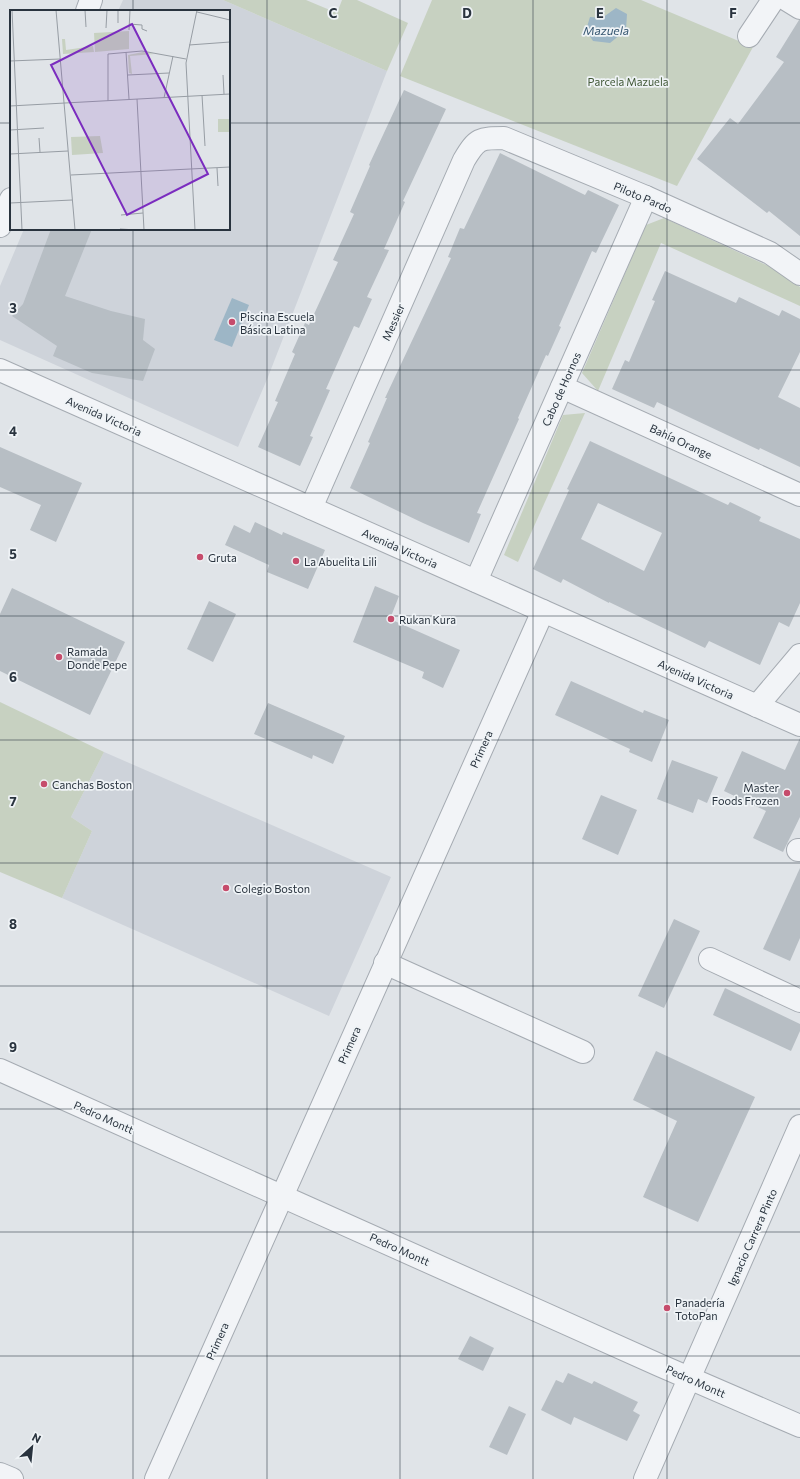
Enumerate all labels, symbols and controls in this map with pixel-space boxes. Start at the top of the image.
text: C [329,5,338,21]
text: D [462,5,472,21]
text: E [596,5,604,21]
text: F [729,5,737,21]
inset map [10,10,230,230]
water label: Mazuela [583,23,629,37]
park label: Parcela Mazuela [588,75,668,88]
street label: Piloto Pardo [612,179,674,215]
text: 3 [9,300,17,316]
street label: Messier [379,301,407,343]
place label: Piscina Escuela Básica Latina [240,310,315,336]
marker: Piscina Escuela Básica Latina [227,317,237,327]
street label: Cabo de Hornos [539,350,583,428]
street label: Avenida Victoria [64,393,144,439]
street label: Bahía Orange [648,421,714,461]
text: 4 [9,423,17,439]
street label: Avenida Victoria [360,525,440,571]
text: 5 [9,546,17,562]
place label: Gruta [208,551,237,564]
marker: Gruta [195,552,205,562]
place label: La Abuelita Lili [304,555,377,568]
marker: La Abuelita Lili [291,556,301,566]
place label: Rukan Kura [399,613,456,626]
marker: Rukan Kura [386,614,396,624]
place label: Ramada Donde Pepe [67,645,127,671]
marker: Ramada Donde Pepe [54,652,64,662]
street label: Avenida Victoria [656,656,736,702]
text: 6 [9,669,17,685]
street label: Primera [467,728,495,770]
place label: Canchas Boston [52,778,132,791]
marker: Canchas Boston [39,779,49,789]
place label: Master Foods Frozen [712,781,780,807]
marker: Master Foods Frozen [782,788,792,798]
text: 7 [9,793,17,809]
place label: Colegio Boston [234,882,310,895]
marker: Colegio Boston [221,883,231,893]
text: 8 [9,916,17,932]
street label: Primera [335,1024,363,1066]
text: 9 [9,1039,17,1055]
street label: Pedro Montt [72,1098,136,1136]
street label: Ignacio Carrera Pinto [725,1186,779,1288]
street label: Pedro Montt [368,1230,432,1268]
place label: Panadería TotoPan [675,1296,725,1322]
marker: Panadería TotoPan [662,1303,672,1313]
street label: Primera [203,1320,231,1362]
street label: Pedro Montt [664,1362,728,1400]
north arrow [12,1427,52,1467]
text: N [30,1430,43,1445]

